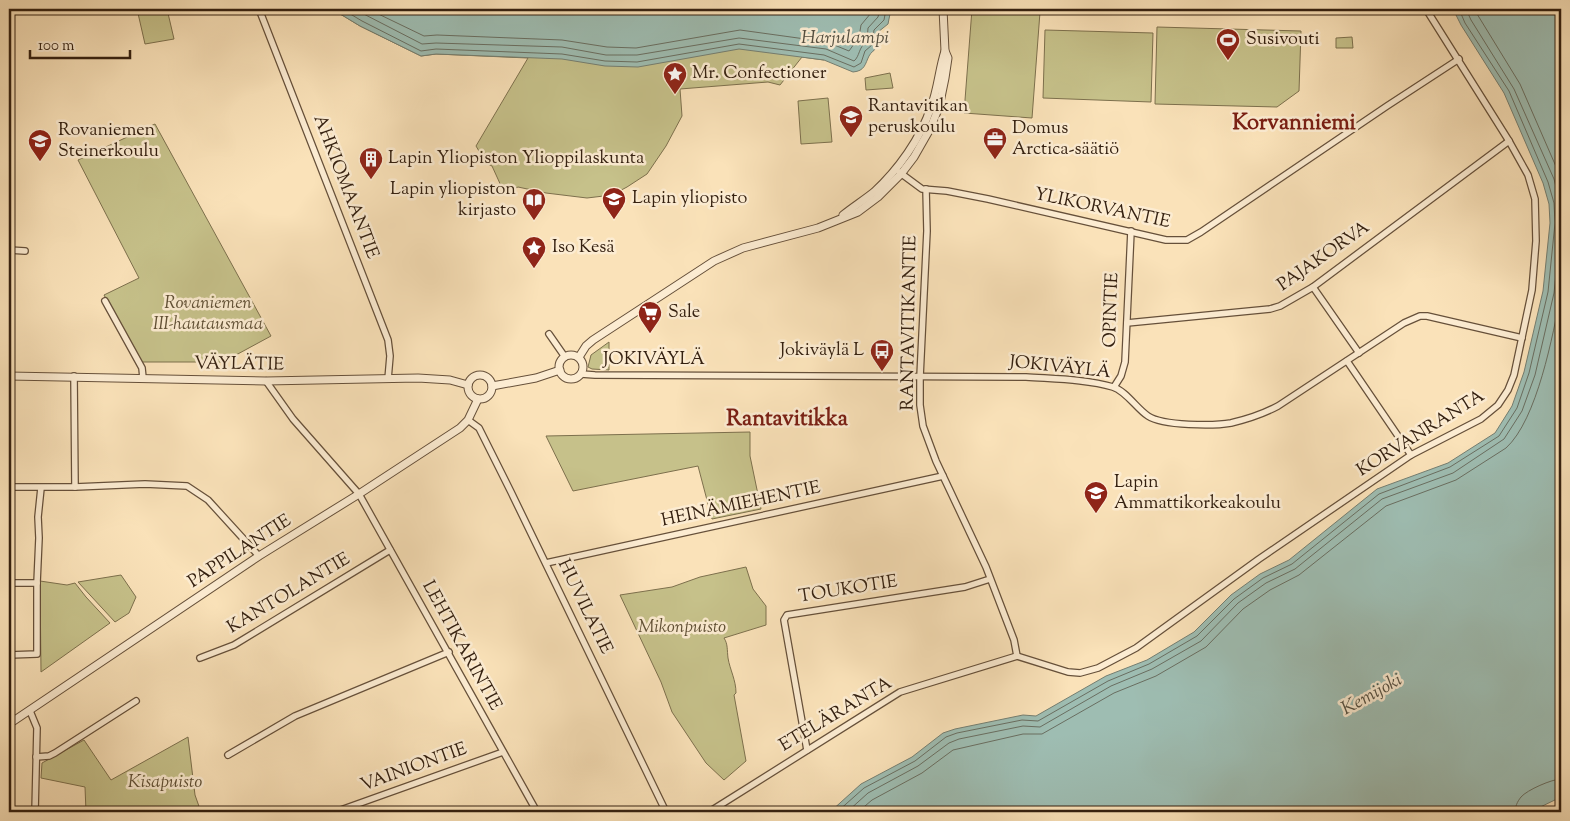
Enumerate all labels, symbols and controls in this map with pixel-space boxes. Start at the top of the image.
water label: Harjulampi [801,25,889,52]
sports icon: Susivouti [1215,27,1241,61]
place label: Susivouti [1246,27,1320,53]
scale bar [30,28,130,60]
text: 100 m [38,36,75,57]
place icon: Mr. Confectioner [662,61,688,95]
place label: Mr. Confectioner [692,61,827,87]
place label: Rantavitikan peruskoulu [868,94,969,141]
school or university icon: Rantavitikan peruskoulu [838,104,864,138]
district label: Korvanniemi [1232,108,1357,140]
street label: AHKIOMAANTIE [306,111,384,263]
place label: Domus Arctica-säätiö [1012,116,1119,163]
place label: Rovaniemen Steinerkoulu [58,118,159,165]
office icon: Domus Arctica-säätiö [982,126,1008,160]
school or university icon: Rovaniemen Steinerkoulu [27,128,53,162]
building icon: Lapin Yliopiston Ylioppilaskunta [358,146,384,180]
place label: Lapin Yliopiston Ylioppilaskunta [388,146,644,172]
place label: Lapin yliopiston kirjasto [390,177,516,224]
street label: YLIKORVANTIE [1032,182,1172,236]
school or university icon: Lapin yliopisto [601,186,627,220]
place label: Lapin yliopisto [632,186,747,212]
library icon: Lapin yliopiston kirjasto [521,187,547,221]
street label: PAJAKORVA [1273,215,1376,298]
place icon: Iso Kesä [521,235,547,269]
place label: Iso Kesä [552,235,615,261]
street label: RANTAVITIKANTIE [895,235,925,411]
street label: OPINTIE [1098,272,1126,348]
park label: Rovaniemen III-hautausmaa [153,291,263,338]
supermarket icon: Sale [637,300,663,334]
place label: Sale [668,300,700,326]
place label: Jokiväylä L [779,338,864,364]
bus stop icon: Jokiväylä L [869,338,895,372]
street label: JOKIVÄYLÄ [602,347,705,373]
street label: JOKIVÄYLÄ [1007,350,1112,386]
street label: VÄYLÄTIE [194,351,284,379]
street label: KORVANRANTA [1352,384,1490,484]
district label: Rantavitikka [726,404,849,436]
place label: Lapin Ammattikorkeakoulu [1114,470,1281,517]
street label: HEINÄMIEHENTIE [659,475,823,535]
school or university icon: Lapin Ammattikorkeakoulu [1083,480,1109,514]
street label: PAPPILANTIE [183,509,297,595]
street label: KANTOLANTIE [223,547,355,641]
street label: HUVILATIE [550,555,618,659]
street label: TOUKOTIE [797,569,899,611]
street label: LEHTIKARINTIE [415,576,508,716]
park label: Mikonpuisto [638,615,726,641]
water label: Kemijoki [1337,667,1408,723]
street label: ETELÄRANTA [775,671,898,759]
street label: VAINIONTIE [357,737,471,799]
park label: Kisapuisto [128,770,202,796]

